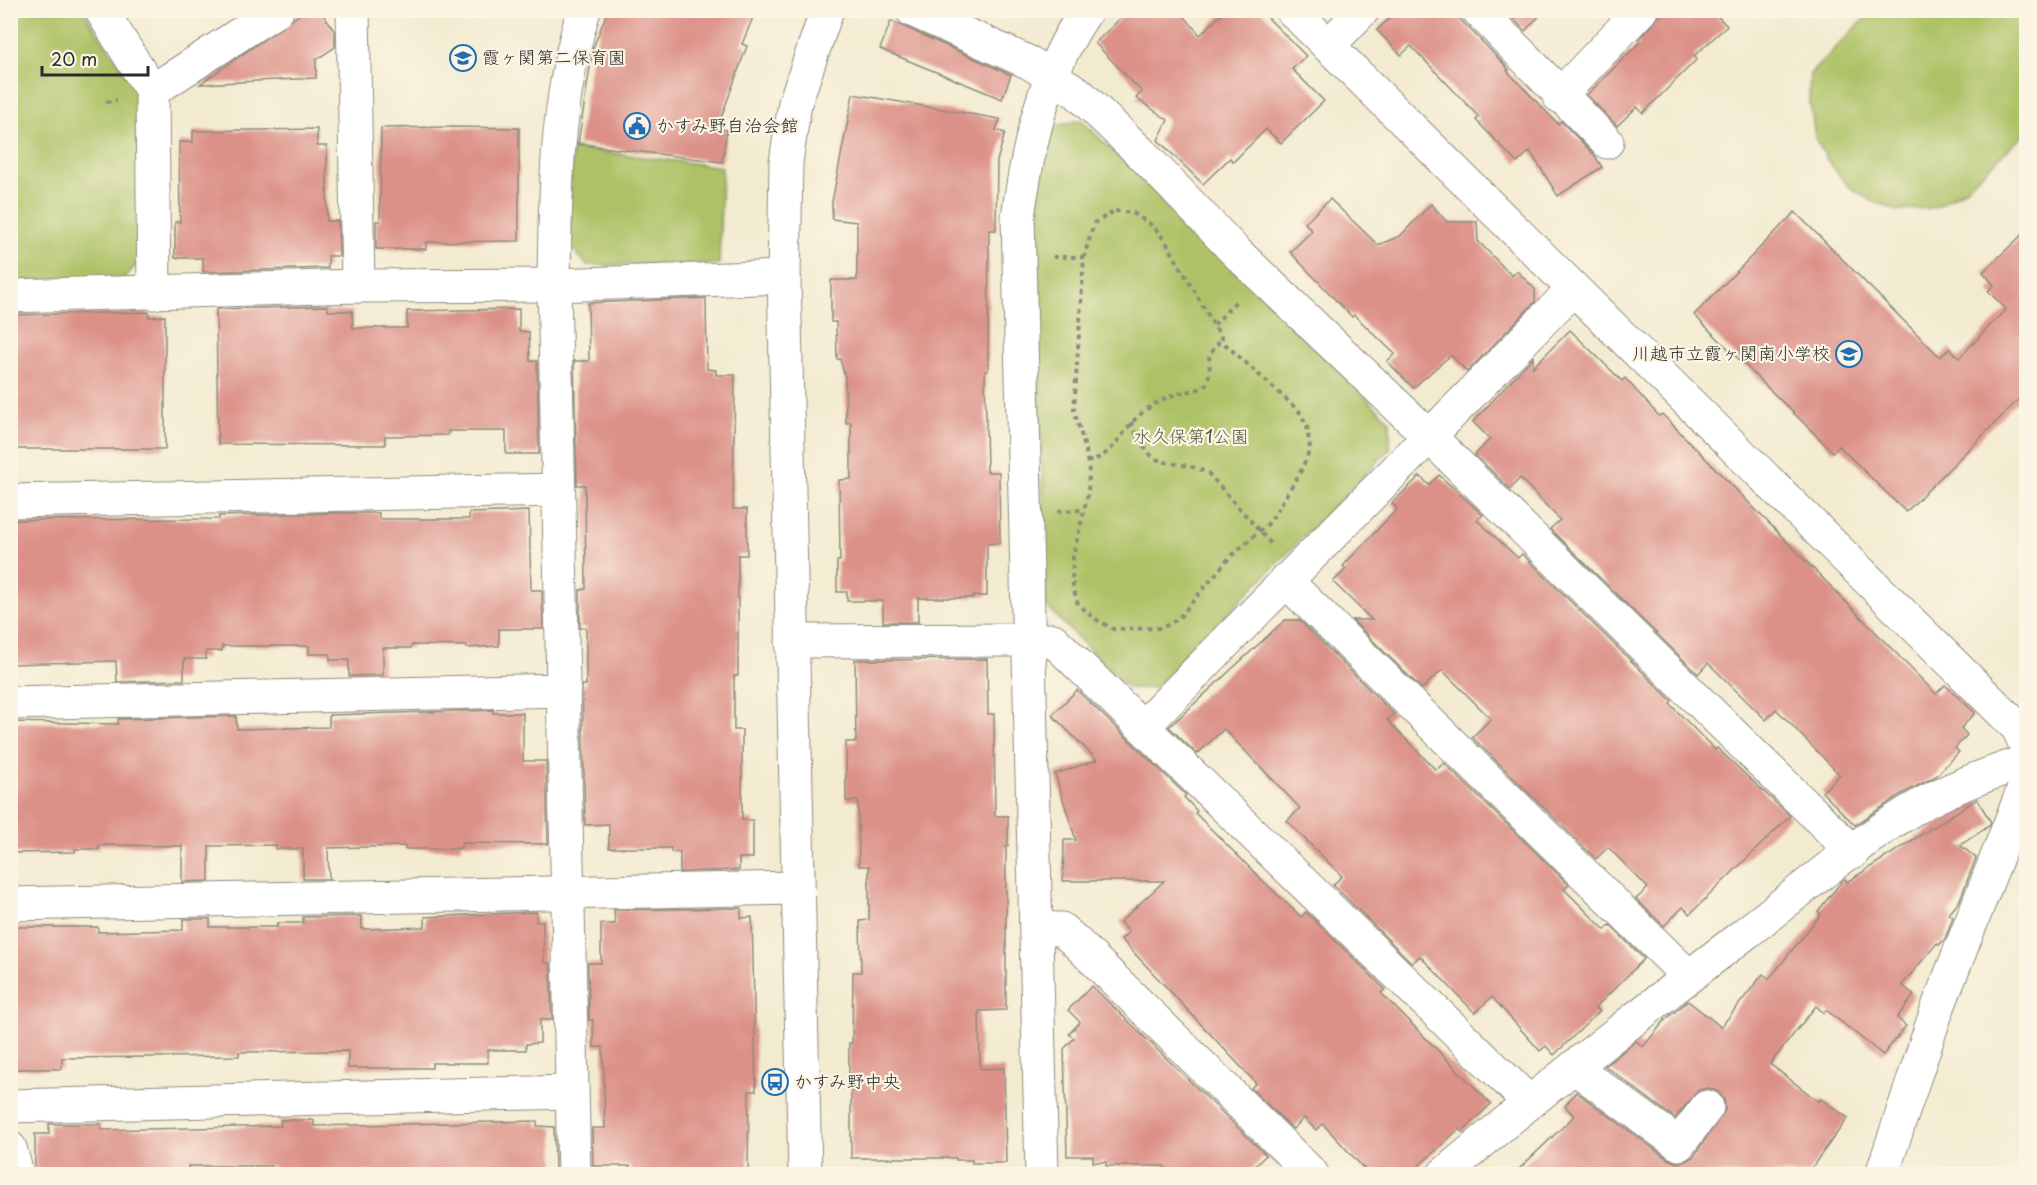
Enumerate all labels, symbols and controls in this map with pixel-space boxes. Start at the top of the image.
scale bar [42,39,148,77]
school or university icon: 霞ヶ関第二保育園 [448,43,478,73]
place label: 霞ヶ関第二保育園 [482,43,626,70]
text: 20 m [51,45,97,72]
public building icon: かすみ野自治会館 [622,111,652,141]
place label: かすみ野自治会館 [656,111,799,138]
place label: 川越市立霞ヶ関南小学校 [1632,339,1830,366]
school or university icon: 川越市立霞ヶ関南小学校 [1834,339,1864,369]
park label: 水久保第1公園 [1133,422,1249,449]
bus stop icon: かすみ野中央 [760,1067,790,1097]
place label: かすみ野中央 [794,1067,901,1094]

